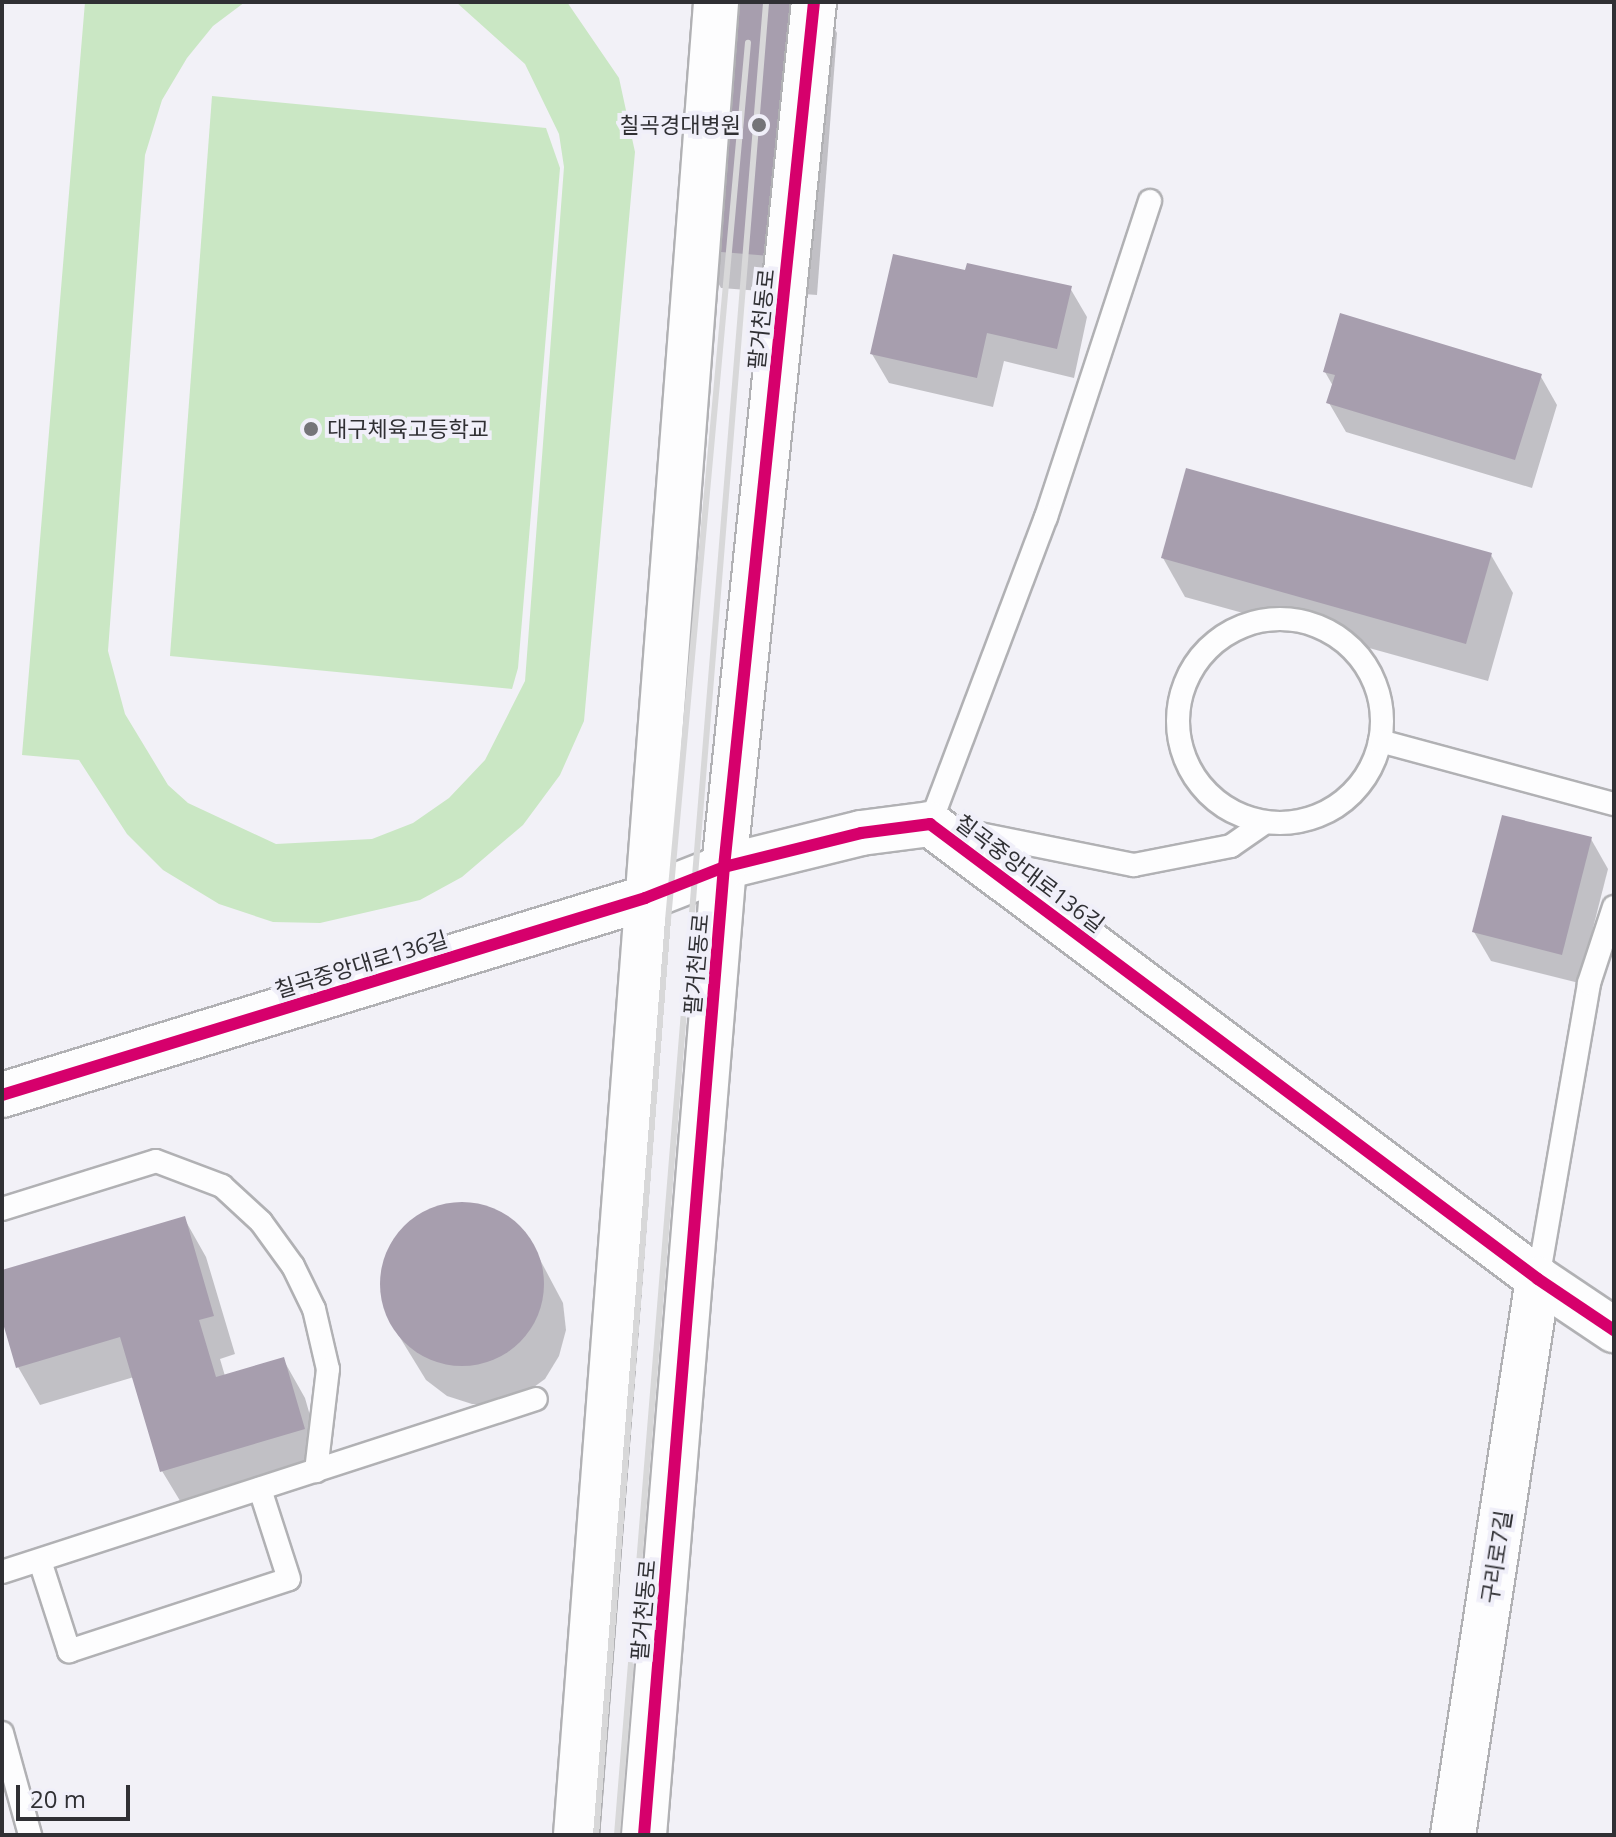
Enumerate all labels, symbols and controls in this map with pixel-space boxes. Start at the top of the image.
place label: 칠곡경대병원 [620,112,741,138]
marker: 칠곡경대병원 [748,114,770,136]
street label: 팔거천동로 [743,267,779,371]
place label: 대구체육고등학교 [327,416,489,442]
marker: 대구체육고등학교 [302,420,320,438]
street label: 칠곡중앙대로136길 [950,808,1110,938]
street label: 팔거천동로 [678,912,714,1016]
street label: 칠곡중앙대로136길 [271,925,451,1003]
street label: 구리로7길 [1476,1509,1516,1605]
street label: 팔거천동로 [625,1558,661,1662]
scale bar [20,1769,134,1819]
text: 20 m [30,1782,86,1815]

